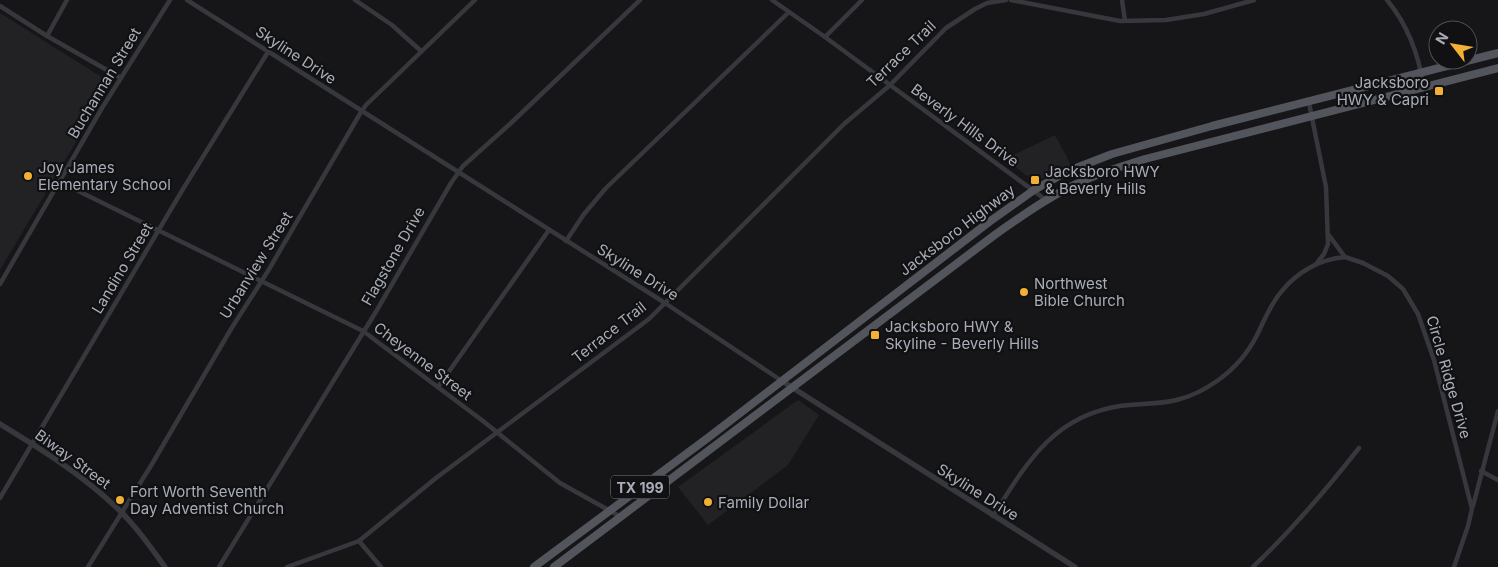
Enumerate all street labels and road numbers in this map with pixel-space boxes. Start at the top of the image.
street label: Terrace Trail [862,16,940,92]
street label: Skyline Drive [252,22,340,88]
street label: Buchannan Street [63,24,145,142]
street label: Beverly Hills Drive [907,79,1023,171]
street label: Jacksboro Highway [895,180,1019,280]
street label: Flagstone Drive [357,203,429,309]
street label: Urbanview Street [215,208,297,322]
street label: Landino Street [87,219,157,317]
street label: Skyline Drive [594,239,682,305]
street label: Terrace Trail [568,297,650,367]
street label: Circle Ridge Drive [1422,313,1476,441]
street label: Cheyenne Street [370,318,476,404]
street label: Biway Street [31,425,115,493]
street label: Skyline Drive [934,459,1022,525]
road number: TX 199 [611,476,669,498]

